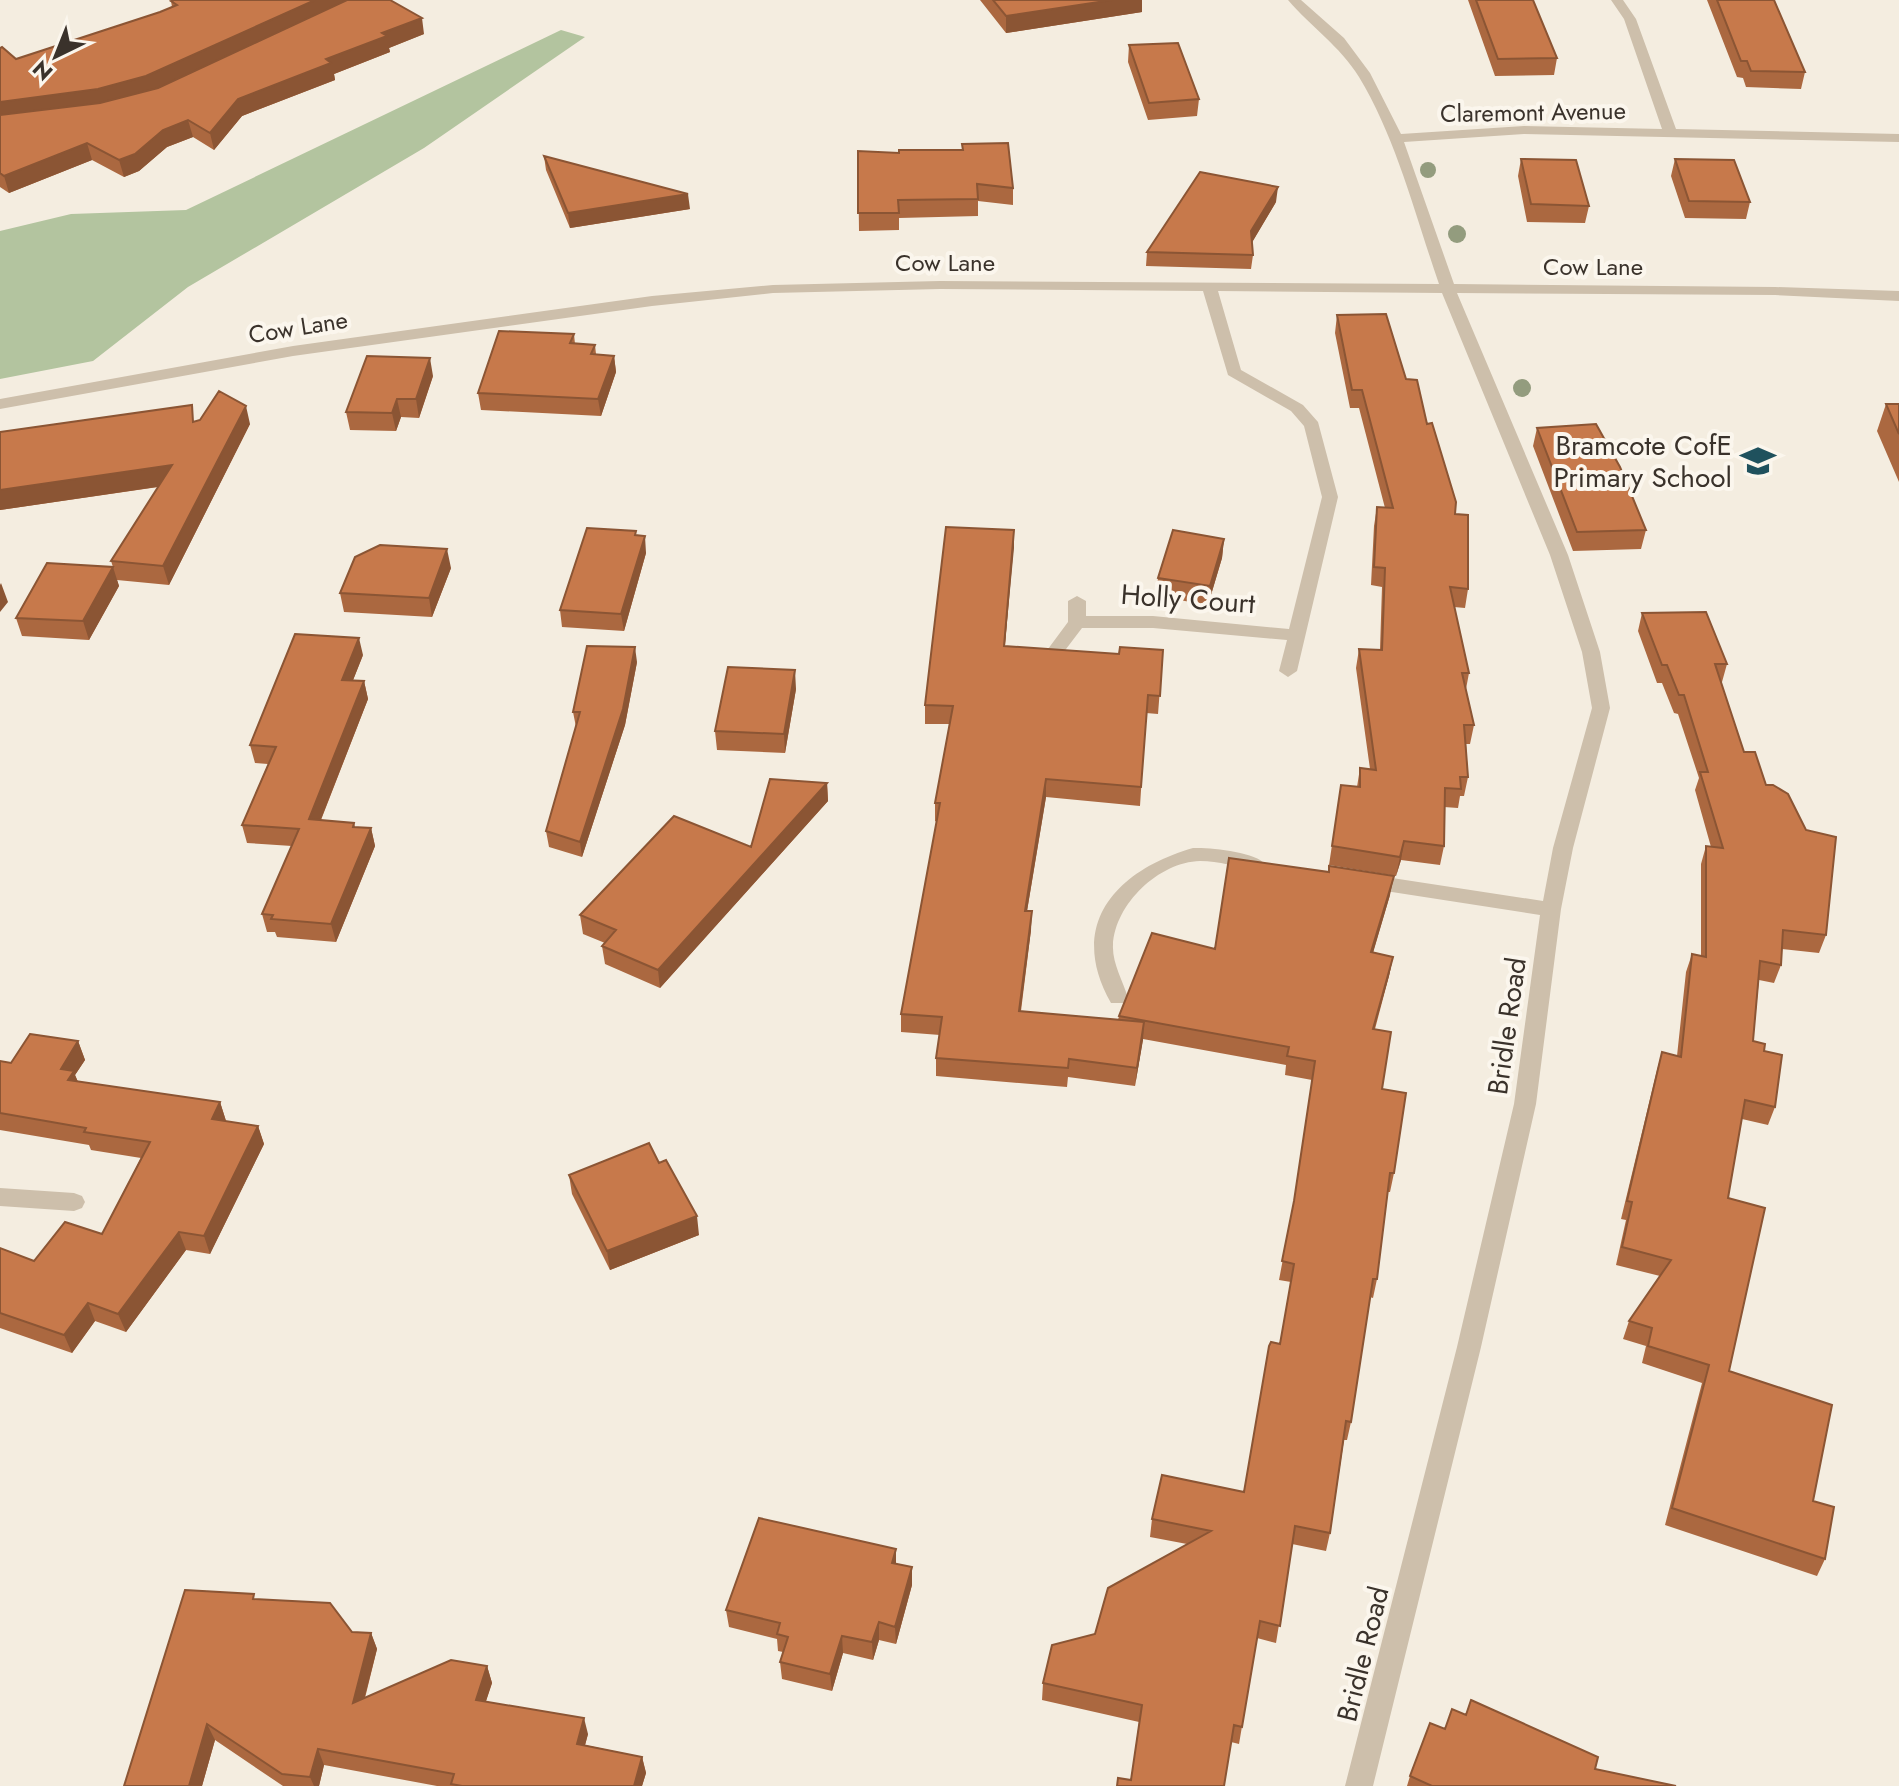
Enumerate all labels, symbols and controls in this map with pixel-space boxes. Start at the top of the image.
north arrow [16,16,96,96]
text: N [25,53,60,88]
street label: Claremont Avenue [1440,93,1626,131]
street label: Cow Lane [895,245,995,280]
street label: Cow Lane [1543,249,1643,284]
street label: Cow Lane [246,302,350,352]
place label: Bramcote CofE Primary School [1553,425,1732,498]
school or university icon: Bramcote CofE Primary School [1739,442,1777,480]
street label: Holly Court [1120,574,1257,624]
street label: Bridle Road [1477,955,1537,1097]
street label: Bridle Road [1326,1582,1400,1726]

